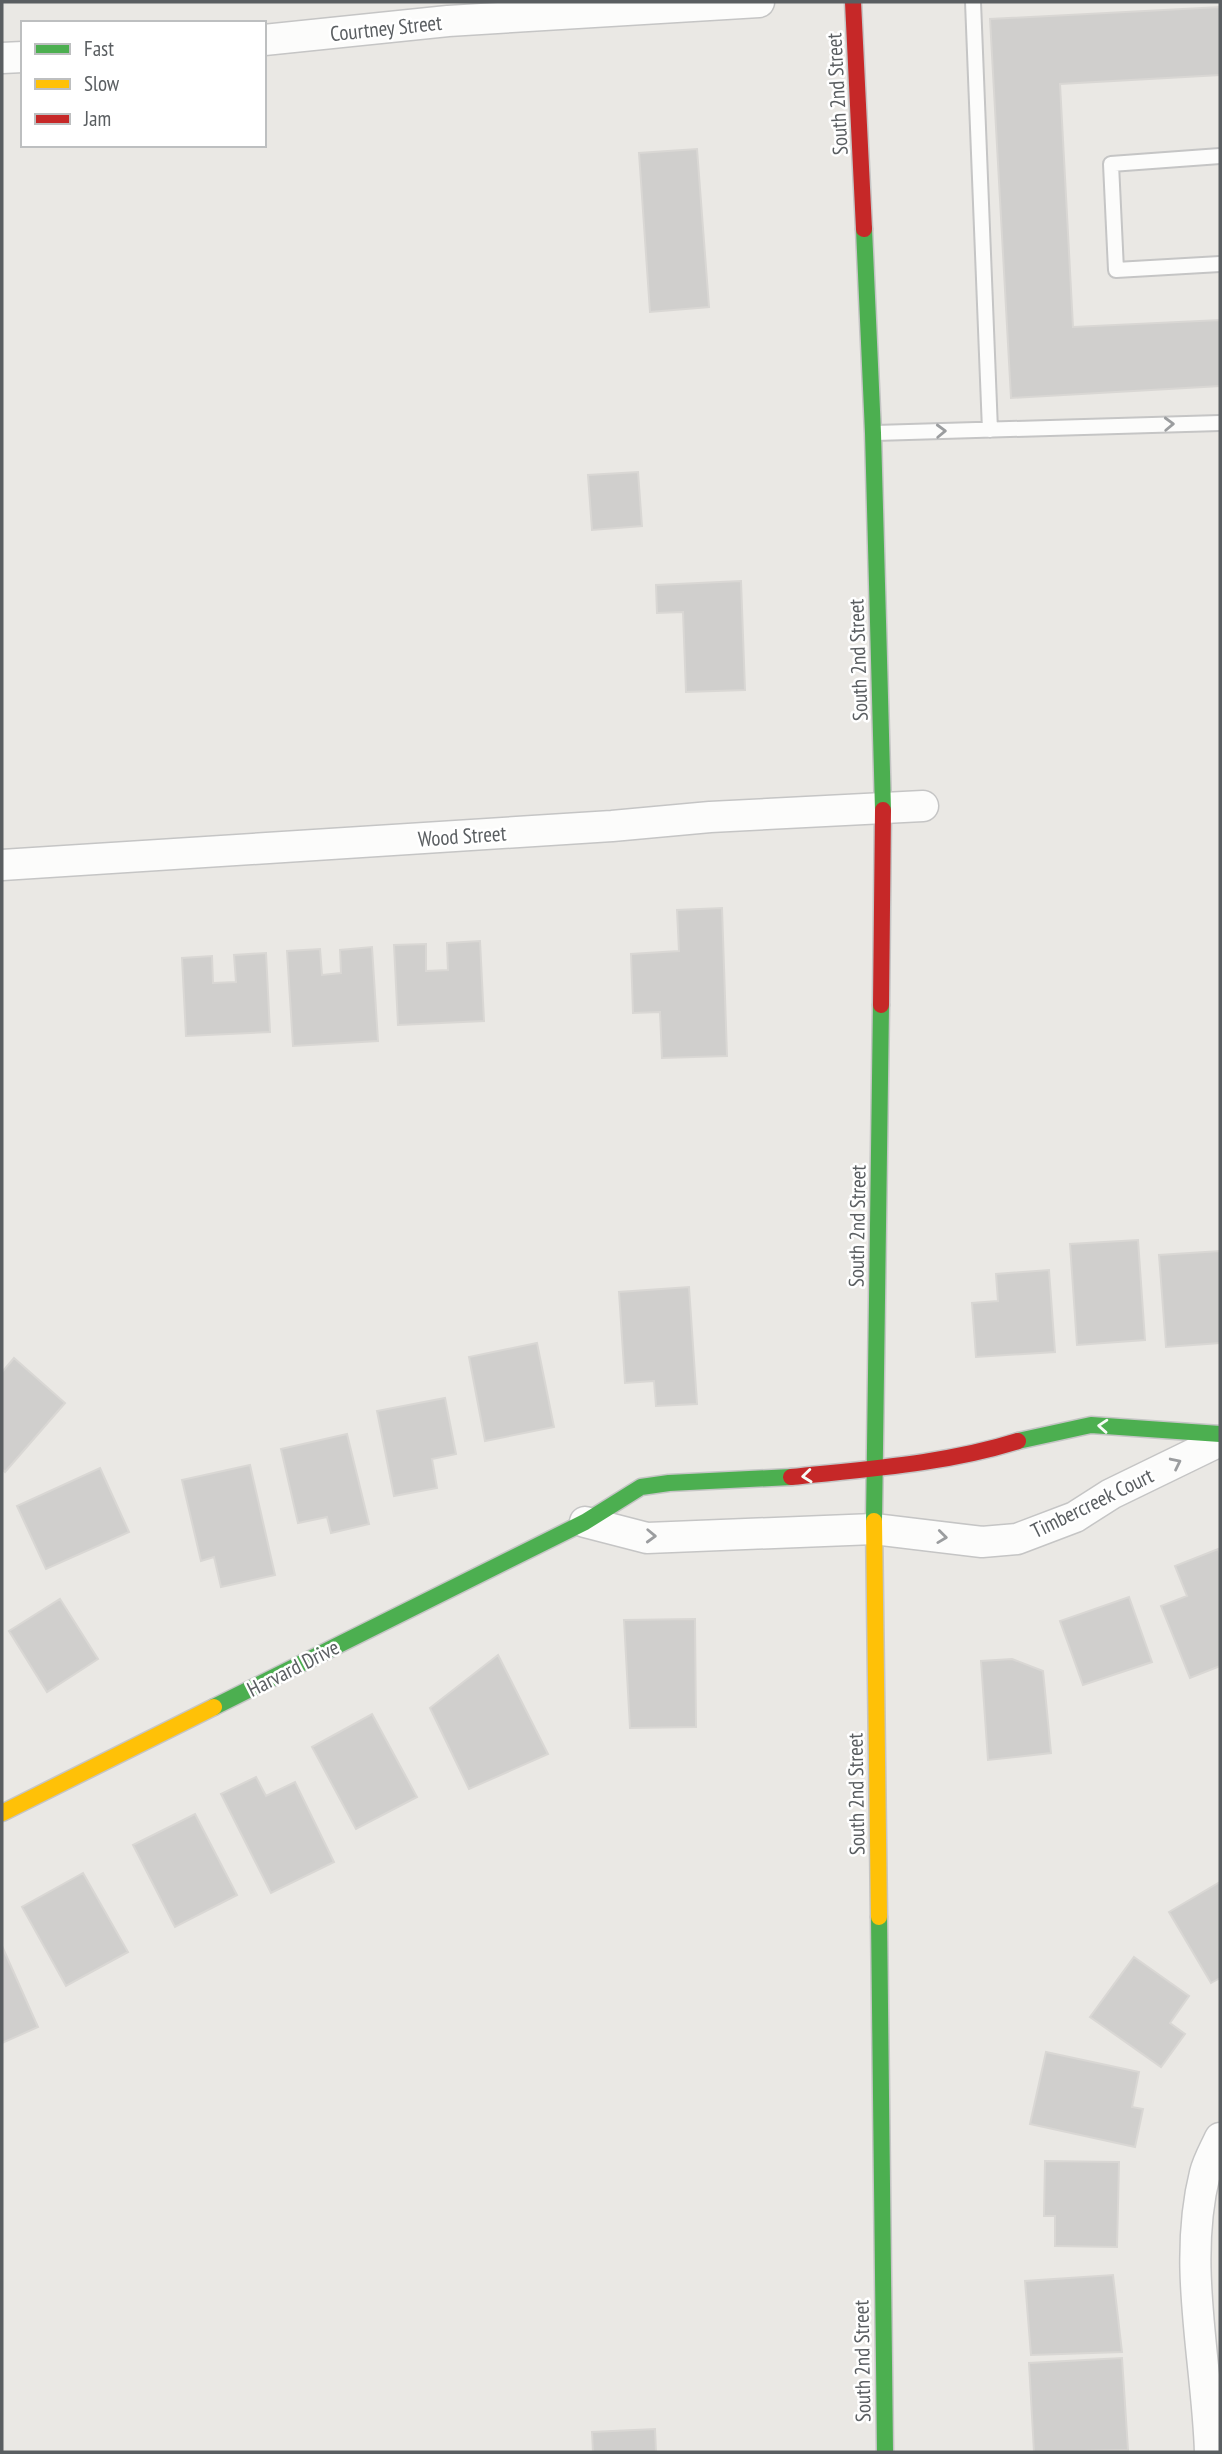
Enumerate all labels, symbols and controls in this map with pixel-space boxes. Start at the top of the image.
street label: Courtney Street [329,9,443,47]
legend [21,21,266,147]
street label: South 2nd Street [820,32,854,156]
text: Fast [84,35,114,62]
text: Slow [84,70,120,97]
text: Jam [83,105,111,132]
one-way arrow [1164,417,1175,432]
one-way arrow [936,424,947,439]
street label: South 2nd Street [842,598,874,722]
street label: Wood Street [417,819,507,853]
street label: South 2nd Street [842,1164,872,1287]
one-way arrow [1098,1418,1109,1433]
one-way arrow [1168,1457,1181,1471]
street label: Timbercreek Court [1026,1462,1158,1544]
one-way arrow [801,1468,813,1483]
one-way arrow [646,1529,657,1544]
one-way arrow [936,1529,948,1544]
street label: Harvard Drive [243,1633,343,1703]
street label: South 2nd Street [841,1732,871,1855]
street label: South 2nd Street [847,2299,877,2422]

